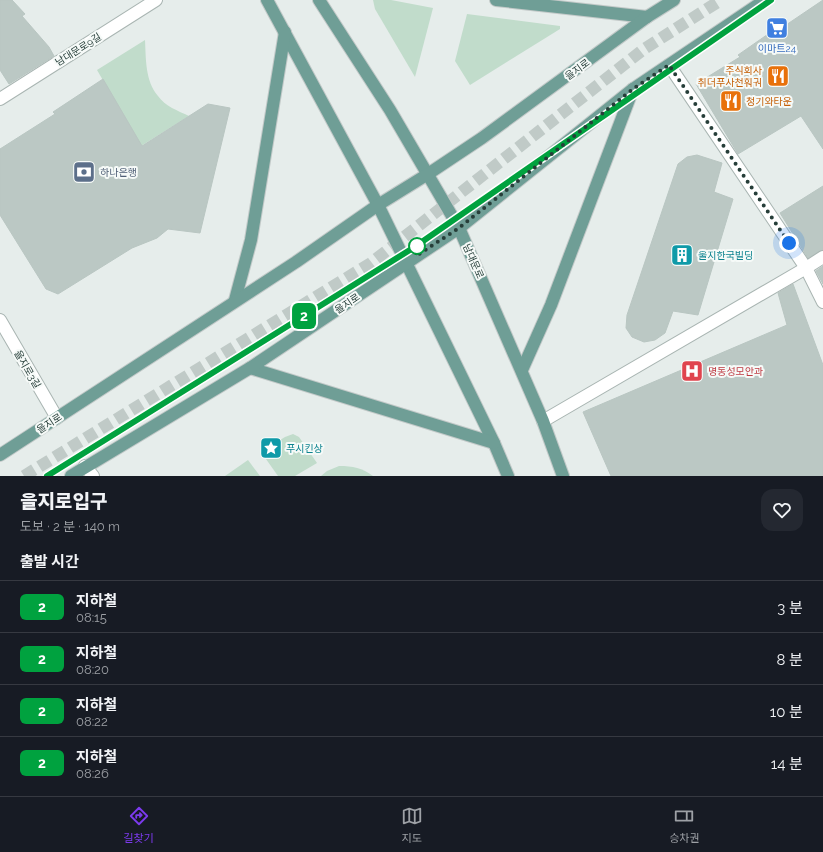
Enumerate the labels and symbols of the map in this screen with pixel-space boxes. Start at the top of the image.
supermarket icon: 이마트24 [764,15,790,41]
street label: 남대문로9길 [53,31,103,68]
place label: 이마트24 [758,43,797,54]
street label: 을지로 [563,57,592,82]
restaurant icon: 주식회사 취더푸사천훠궈 [765,63,791,89]
place label: 주식회사 취더푸사천훠궈 [698,65,763,88]
restaurant icon: 청기와타운 [718,88,744,114]
place label: 청기와타운 [746,96,792,107]
bank icon: 하나은행 [71,159,97,185]
place label: 하나은행 [100,167,137,178]
your location [779,233,799,253]
unlabelled marker [408,237,426,255]
street label: 남대문로 [461,242,486,280]
building icon: 울지한국빌딩 [669,242,695,268]
place label: 울지한국빌딩 [698,250,753,261]
street label: 을지로 [333,291,362,316]
line badge: 2 [291,303,317,329]
street label: 을지로3길 [12,348,43,390]
hospital icon: 명동성모안과 [679,358,705,384]
place label: 명동성모안과 [708,366,763,377]
street label: 을지로 [35,411,64,436]
place icon: 푸시킨상 [258,435,284,461]
place label: 푸시킨상 [286,443,323,454]

